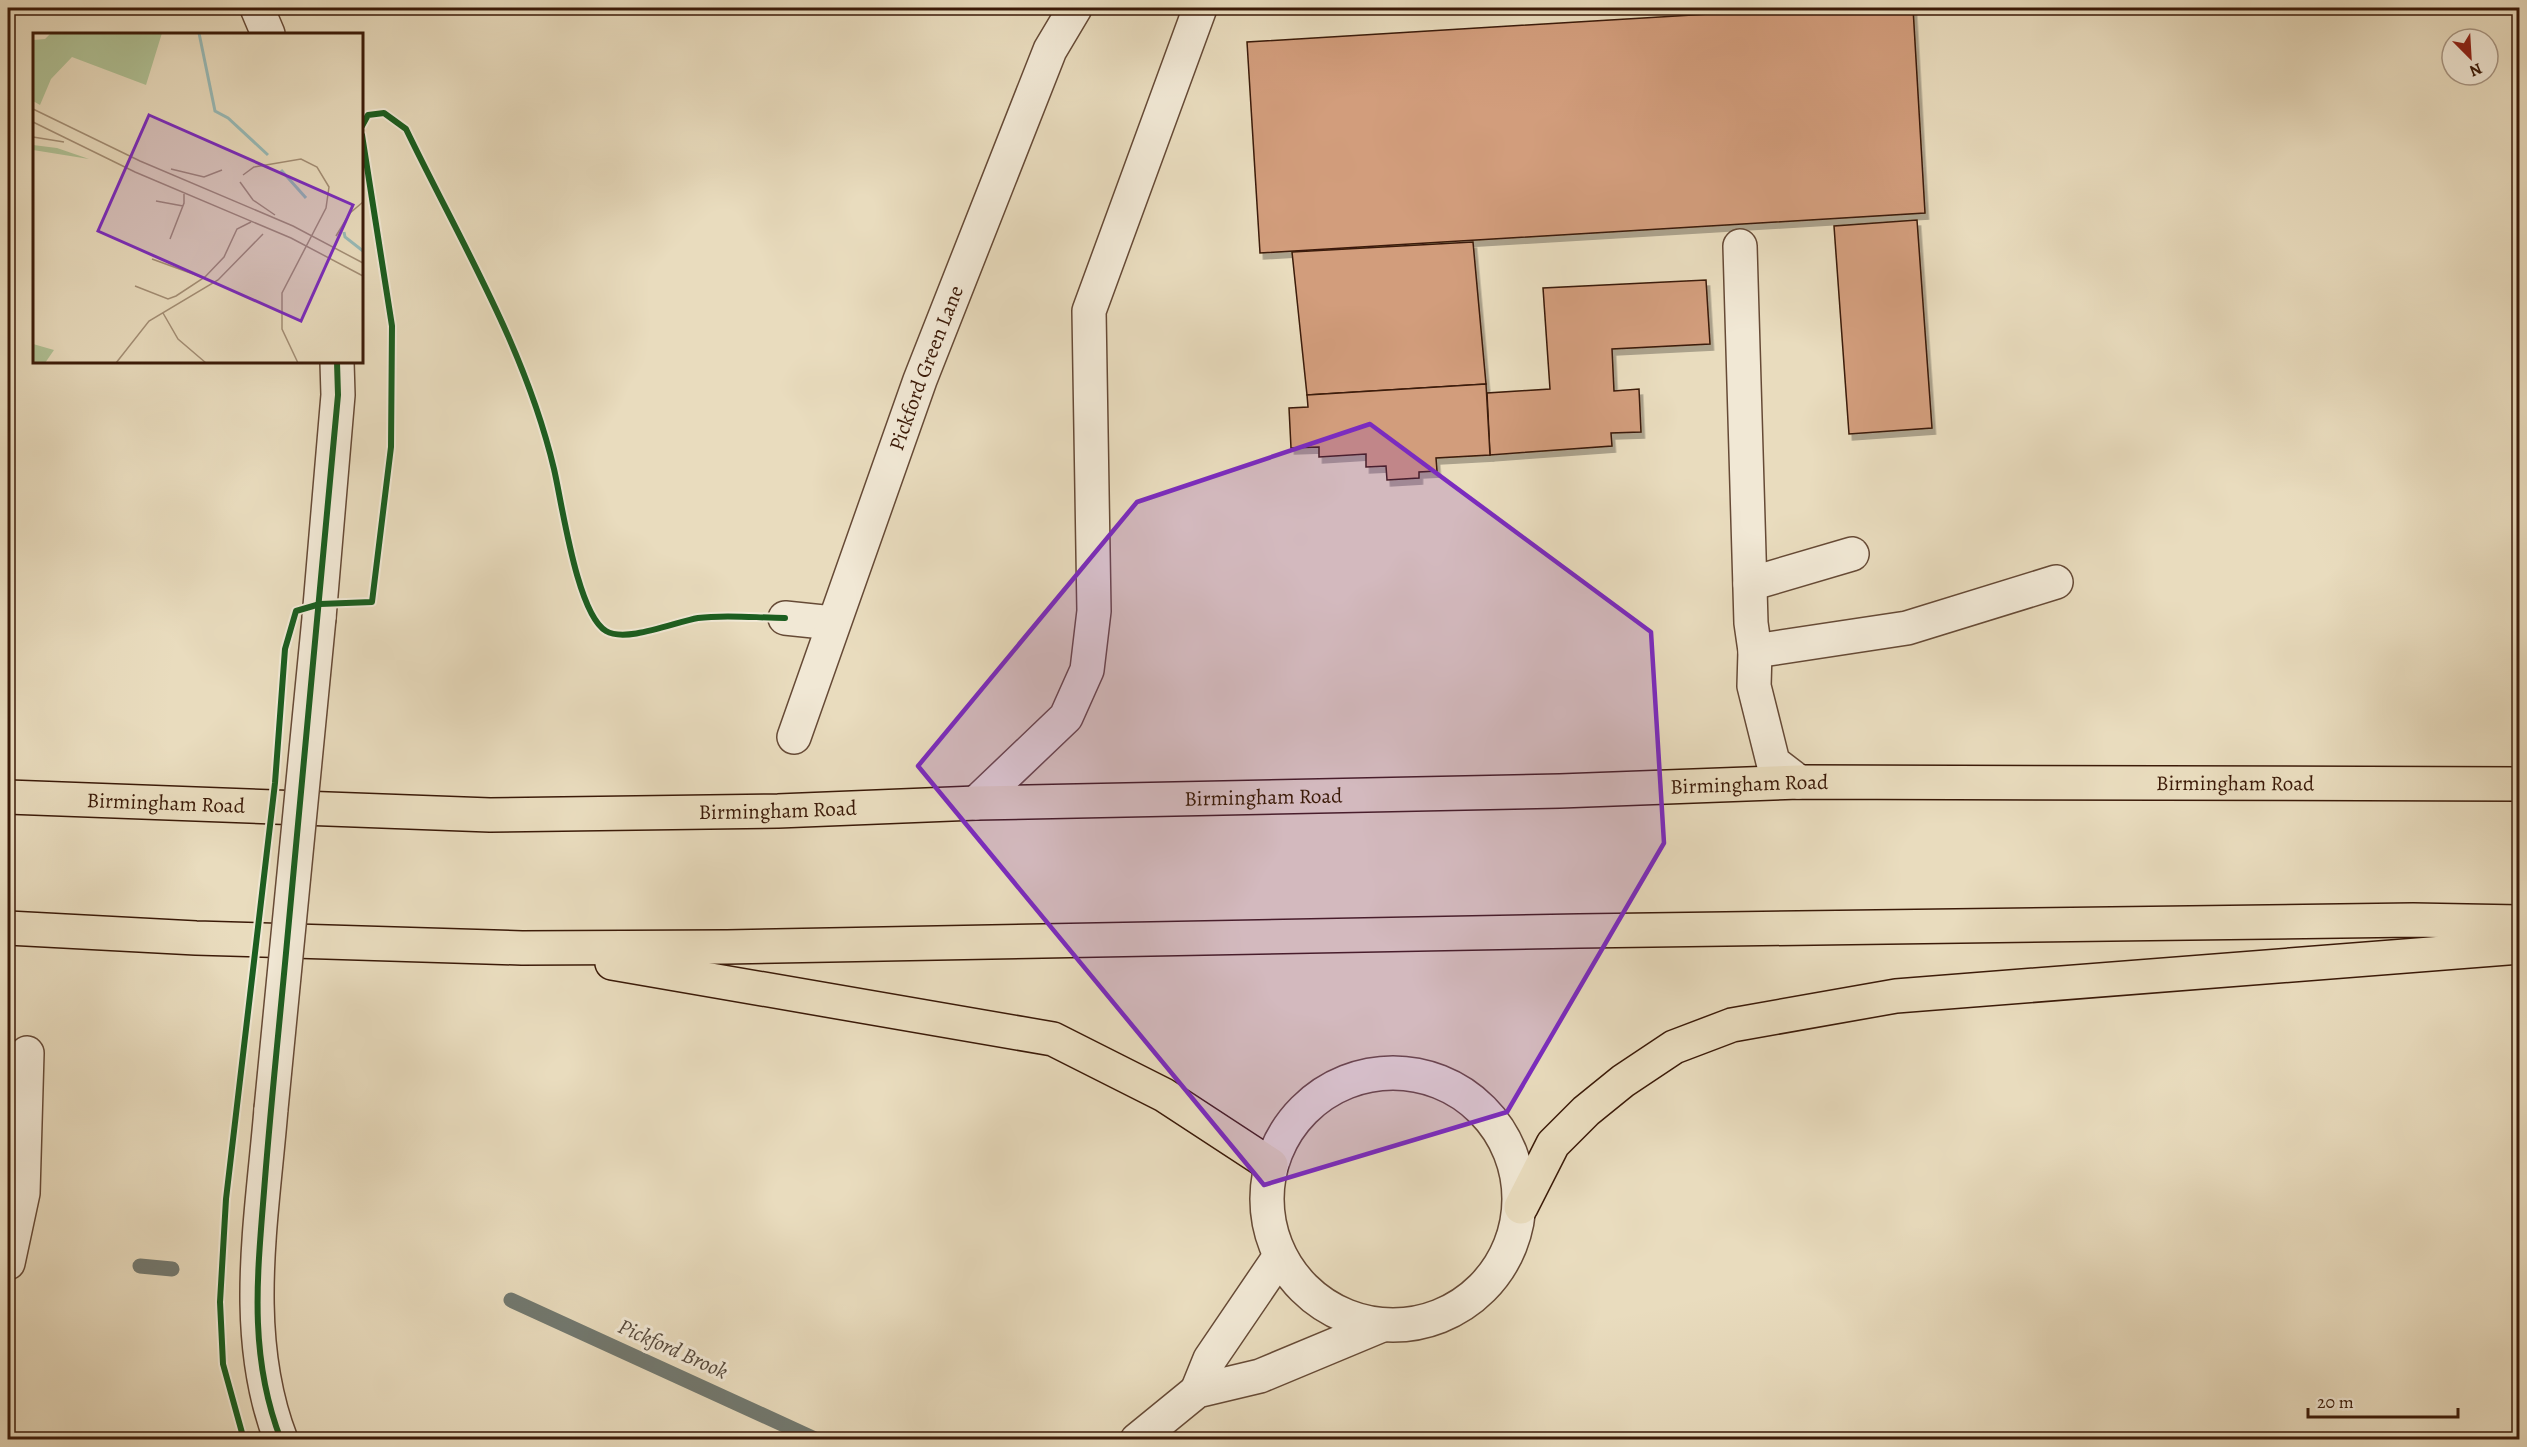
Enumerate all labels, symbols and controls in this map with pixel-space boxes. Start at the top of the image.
north arrow [2440,27,2500,87]
inset map [33,33,363,363]
text: N [2466,57,2485,82]
street label: Pickford Green Lane [882,281,970,454]
street label: Birmingham Road [1670,768,1829,801]
street label: Birmingham Road [2156,769,2315,797]
street label: Birmingham Road [1184,781,1344,813]
street label: Birmingham Road [86,786,246,820]
street label: Birmingham Road [698,794,858,826]
water label: Pickford Brook [613,1311,733,1387]
scale bar [2308,1381,2458,1419]
text: 20 m [2317,1390,2354,1414]

